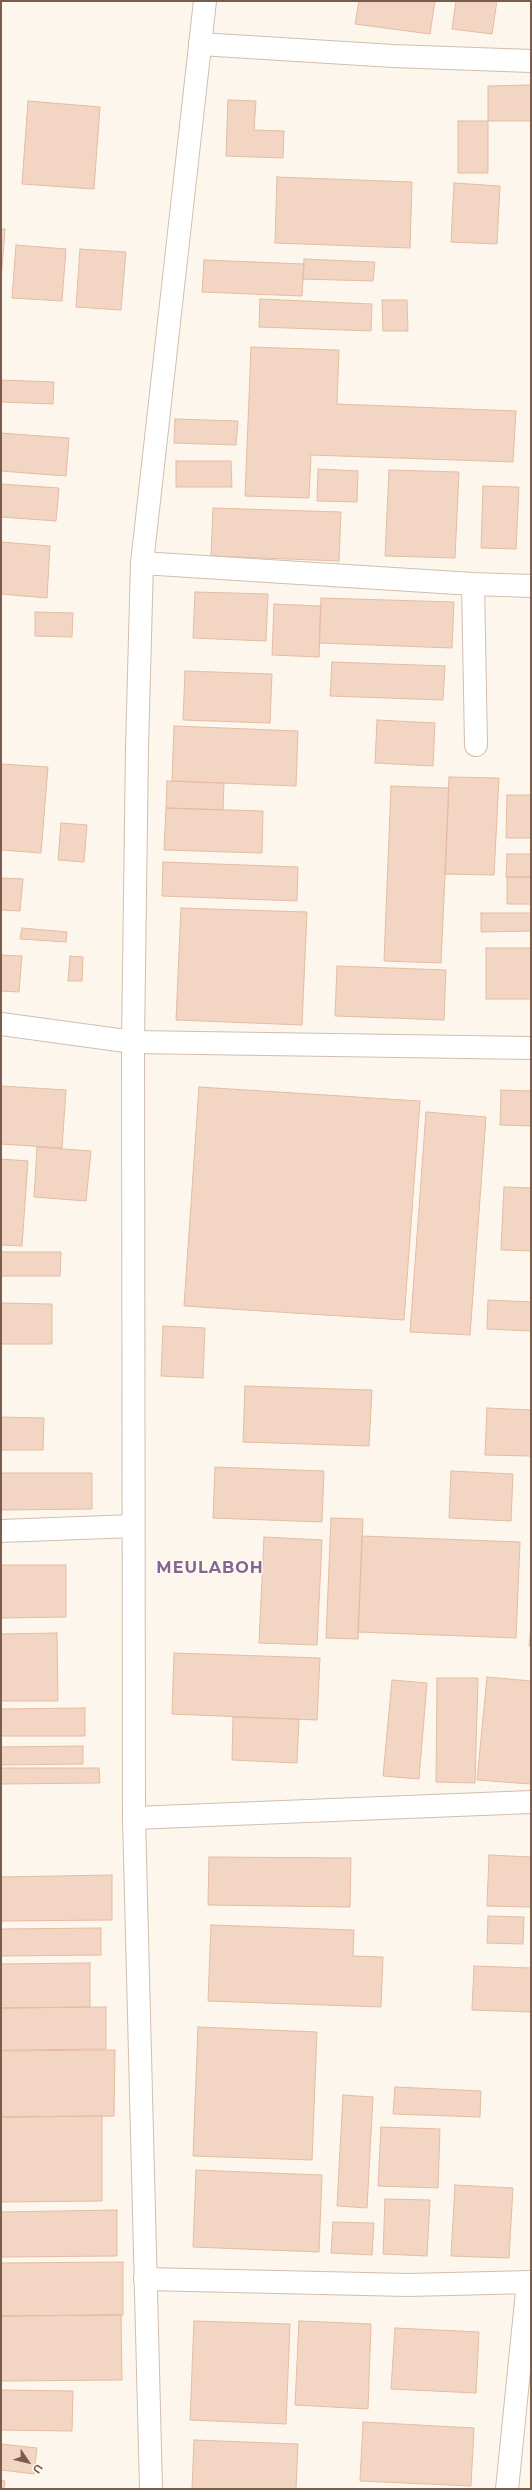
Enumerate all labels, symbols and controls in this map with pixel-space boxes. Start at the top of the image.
district label: MEULABOH [156,1558,264,1578]
north arrow [8,2442,48,2482]
text: U [30,2461,46,2476]

